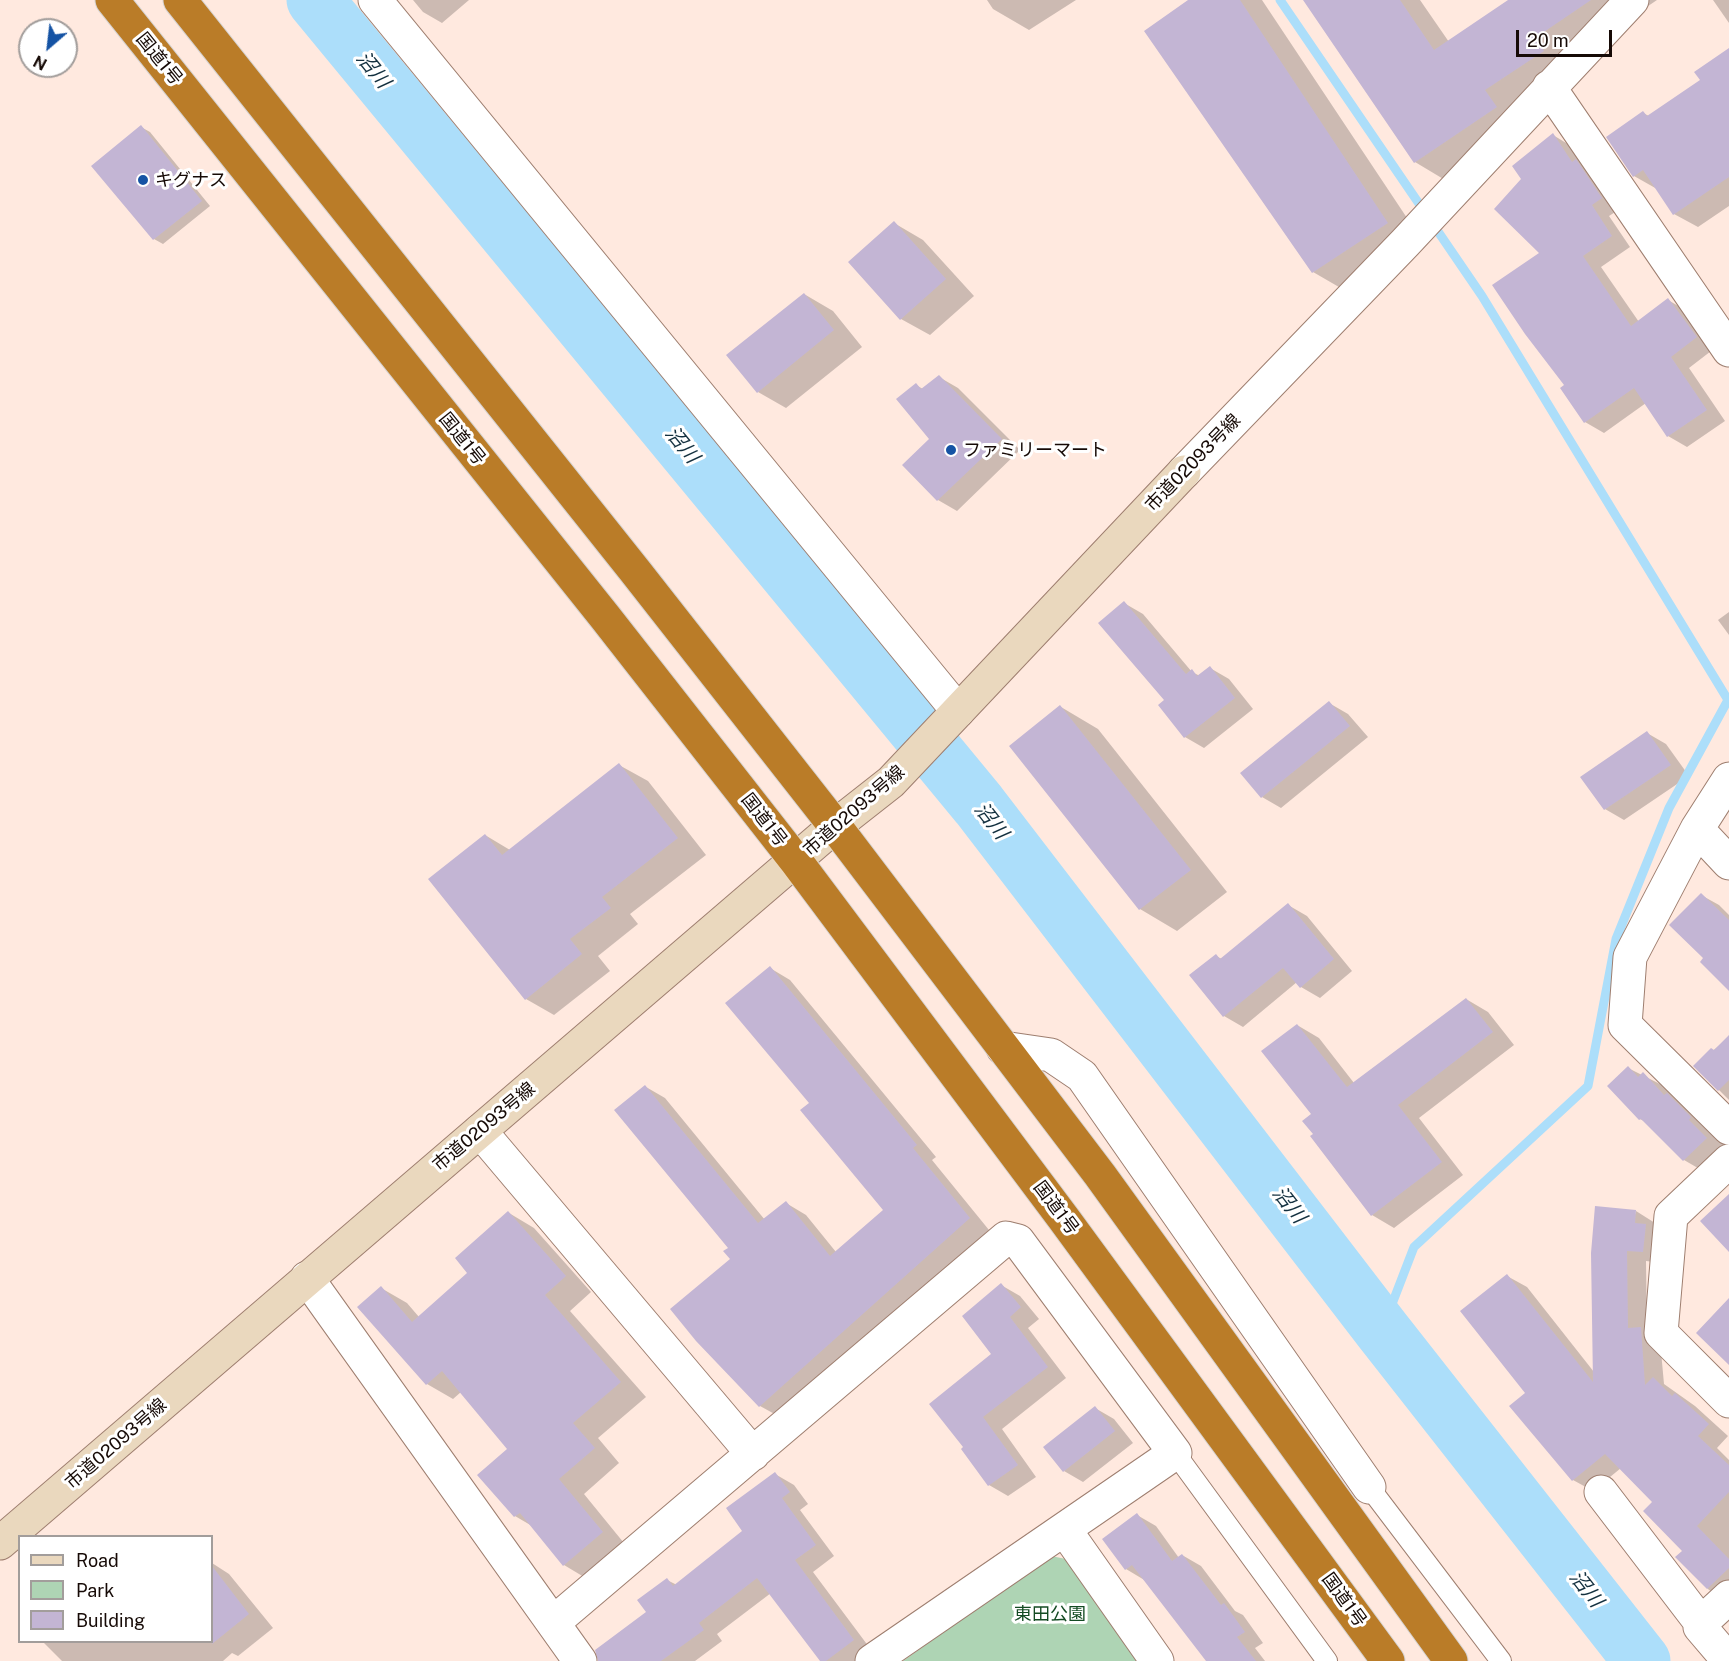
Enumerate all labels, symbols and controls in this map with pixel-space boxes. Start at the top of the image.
north arrow [18,18,78,78]
scale bar [1519,18,1615,56]
street label: 国道1号 [131,28,187,90]
text: 20 m [1527,30,1569,51]
water label: 沼川 [351,47,395,93]
text: N [30,51,50,74]
place label: キグナス [155,169,227,191]
marker: キグナス [136,173,150,187]
street label: 国道1号 [434,408,490,470]
street label: 市道02093号線 [1141,410,1245,516]
water label: 沼川 [660,422,704,468]
place label: ファミリーマート [963,439,1107,461]
marker: ファミリーマート [944,443,958,457]
street label: 市道02093号線 [799,761,909,861]
street label: 国道1号 [737,789,791,851]
water label: 沼川 [969,798,1013,844]
street label: 市道02093号線 [428,1078,540,1176]
street label: 国道1号 [1029,1177,1083,1239]
water label: 沼川 [1267,1182,1311,1228]
street label: 市道02093号線 [61,1394,171,1494]
legend [18,1535,213,1643]
text: Road [76,1550,119,1571]
water label: 沼川 [1564,1566,1608,1612]
street label: 国道1号 [1317,1569,1371,1631]
text: Park [76,1580,114,1601]
park label: 東田公園 [1014,1603,1086,1625]
text: Building [76,1610,145,1631]

